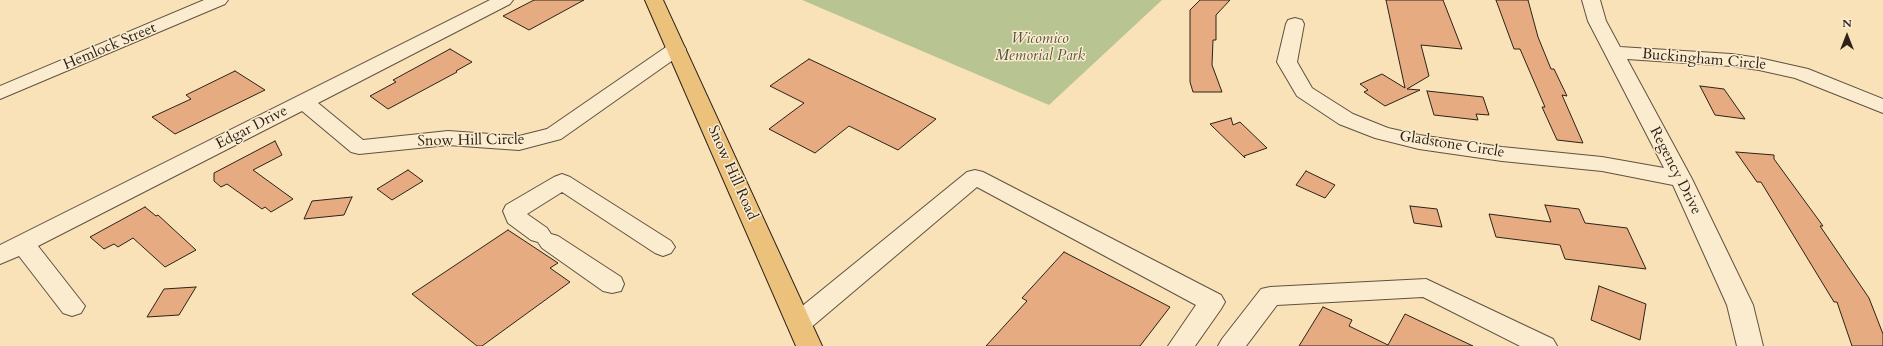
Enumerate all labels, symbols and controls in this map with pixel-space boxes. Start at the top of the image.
north arrow [1827,16,1867,56]
text: N [1842,16,1852,31]
street label: Hemlock Street [61,19,159,75]
park label: Wicomico Memorial Park [995,31,1085,66]
street label: Buckingham Circle [1641,46,1767,74]
street label: Edgar Drive [213,102,291,154]
street label: Snow Hill Road [703,123,761,223]
street label: Regency Drive [1645,124,1705,218]
street label: Gladstone Circle [1398,128,1506,162]
street label: Snow Hill Circle [417,131,525,151]

